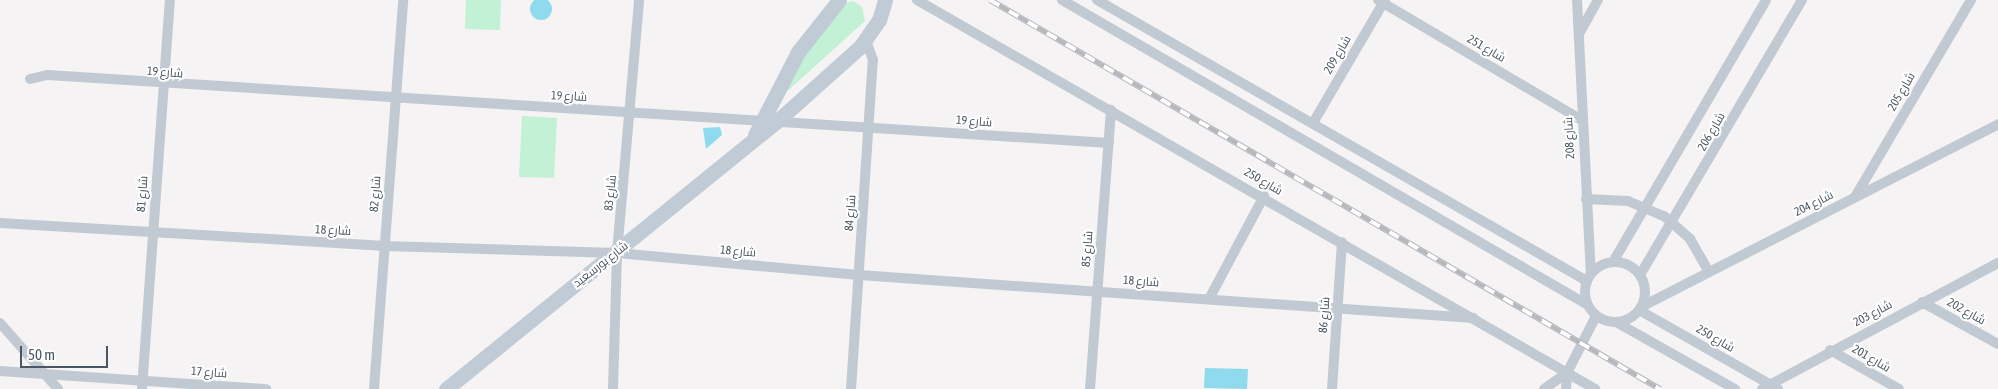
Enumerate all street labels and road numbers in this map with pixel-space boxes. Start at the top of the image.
street label: شارع 251 [1464,32,1508,66]
street label: شارع 209 [1321,33,1355,77]
street label: شارع 19 [146,65,184,81]
street label: شارع 205 [1885,70,1919,114]
street label: شارع 19 [551,89,587,105]
street label: شارع 206 [1695,110,1729,154]
street label: شارع 19 [955,114,993,130]
street label: شارع 208 [1562,117,1578,159]
street label: شارع 250 [1241,165,1285,199]
street label: شارع 83 [602,174,620,212]
street label: شارع 81 [135,175,151,213]
street label: شارع 82 [368,175,384,213]
street label: شارع 204 [1792,188,1836,220]
street label: شارع 84 [843,194,859,232]
street label: شارع 18 [315,223,351,239]
street label: شارع 85 [1080,230,1096,268]
street label: شارع بورسعيد [571,239,631,291]
street label: شارع 18 [719,243,757,261]
street label: شارع 18 [1122,274,1160,290]
street label: شارع 86 [1317,296,1333,334]
street label: شارع 202 [1944,296,1988,328]
street label: شارع 203 [1851,298,1895,330]
street label: شارع 250 [1693,322,1737,356]
street label: شارع 201 [1849,342,1893,376]
street label: شارع 17 [190,365,228,381]

